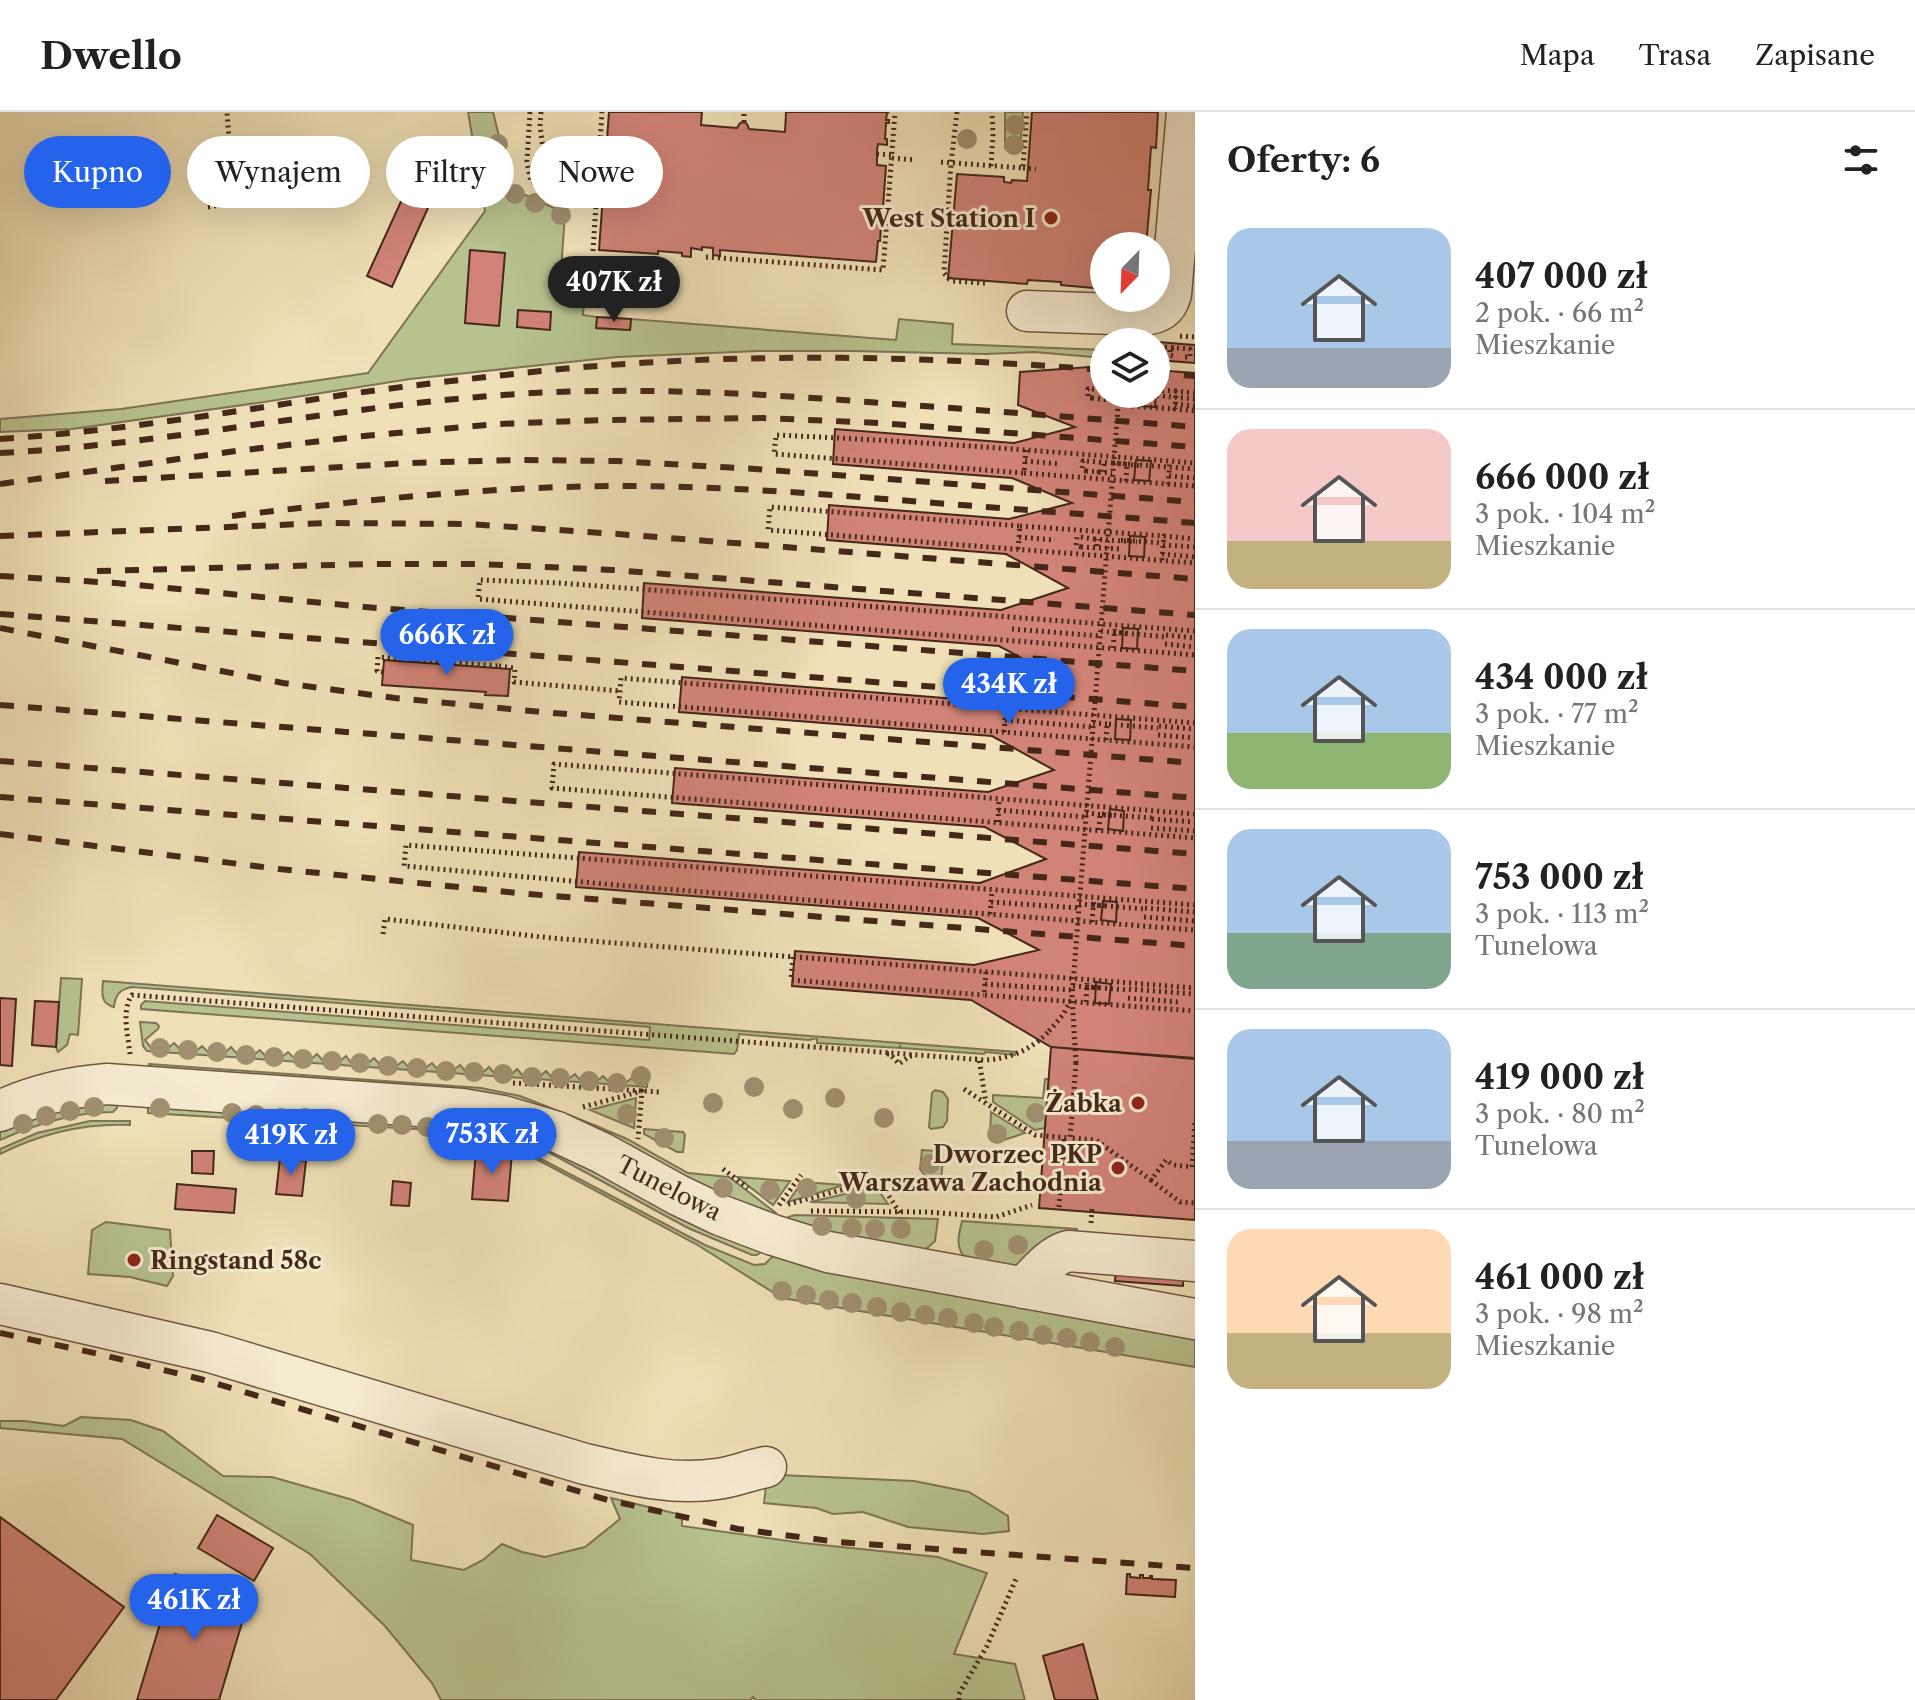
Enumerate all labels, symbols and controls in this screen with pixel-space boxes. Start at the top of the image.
text: Dwello [40,32,182,79]
text: Mapa [1520,38,1595,72]
text: Trasa [1639,38,1711,72]
text: Zapisane [1755,38,1875,72]
chip: Kupno [24,136,171,208]
chip: Wynajem [187,136,370,208]
chip: Filtry [386,136,514,208]
chip: Nowe [530,136,663,208]
icon: filters [1839,138,1883,182]
text: Oferty: 6 [1227,139,1380,181]
place label: West Station I [862,204,1035,233]
marker: West Station I [1042,209,1060,227]
north arrow [1090,232,1170,312]
map controls [1090,232,1170,408]
text: 407 000 zł [1475,255,1648,297]
pin: 407K zł [540,256,688,324]
icon: home [1291,260,1387,356]
text: 407K zł [566,266,662,298]
text: 2 pok. · 66 m² [1475,297,1644,329]
button: layers [1090,328,1170,408]
text: Mieszkanie [1475,329,1615,361]
text: 666 000 zł [1475,456,1649,498]
icon: home [1291,461,1387,557]
text: 3 pok. · 104 m² [1475,498,1655,530]
text: Mieszkanie [1475,530,1615,562]
pin: 666K zł [373,609,521,677]
text: 666K zł [398,619,496,651]
text: 434 000 zł [1475,656,1648,698]
pin: 434K zł [935,658,1083,726]
icon: home [1291,661,1387,757]
text: 434K zł [961,668,1057,700]
text: 3 pok. · 77 m² [1475,698,1639,730]
text: Mieszkanie [1475,730,1615,762]
text: 753 000 zł [1475,856,1644,898]
icon: home [1291,861,1387,957]
text: 3 pok. · 113 m² [1475,898,1649,930]
text: Tunelowa [1475,930,1598,962]
text: 419 000 zł [1475,1056,1644,1098]
icon: home [1291,1061,1387,1157]
place label: Żabka [1046,1088,1123,1118]
marker: Żabka [1129,1094,1147,1112]
text: 3 pok. · 80 m² [1475,1098,1645,1130]
pin: 753K zł [418,1108,566,1176]
pin: 419K zł [217,1109,365,1177]
text: 753K zł [446,1118,539,1150]
text: 419K zł [244,1119,338,1151]
text: Tunelowa [1475,1130,1598,1162]
place label: Dworzec PKP Warszawa Zachodnia [838,1140,1103,1197]
street label: Tunelowa [612,1149,726,1227]
marker: Dworzec PKP Warszawa Zachodnia [1109,1159,1127,1177]
place label: Ringstand 58c [150,1246,322,1275]
marker: Ringstand 58c [125,1251,143,1269]
text: 461 000 zł [1475,1256,1644,1298]
icon: home [1291,1261,1387,1357]
text: 3 pok. · 98 m² [1475,1298,1644,1330]
text: Mieszkanie [1475,1330,1615,1362]
pin: 461K zł [120,1574,268,1642]
text: 461K zł [147,1584,241,1616]

